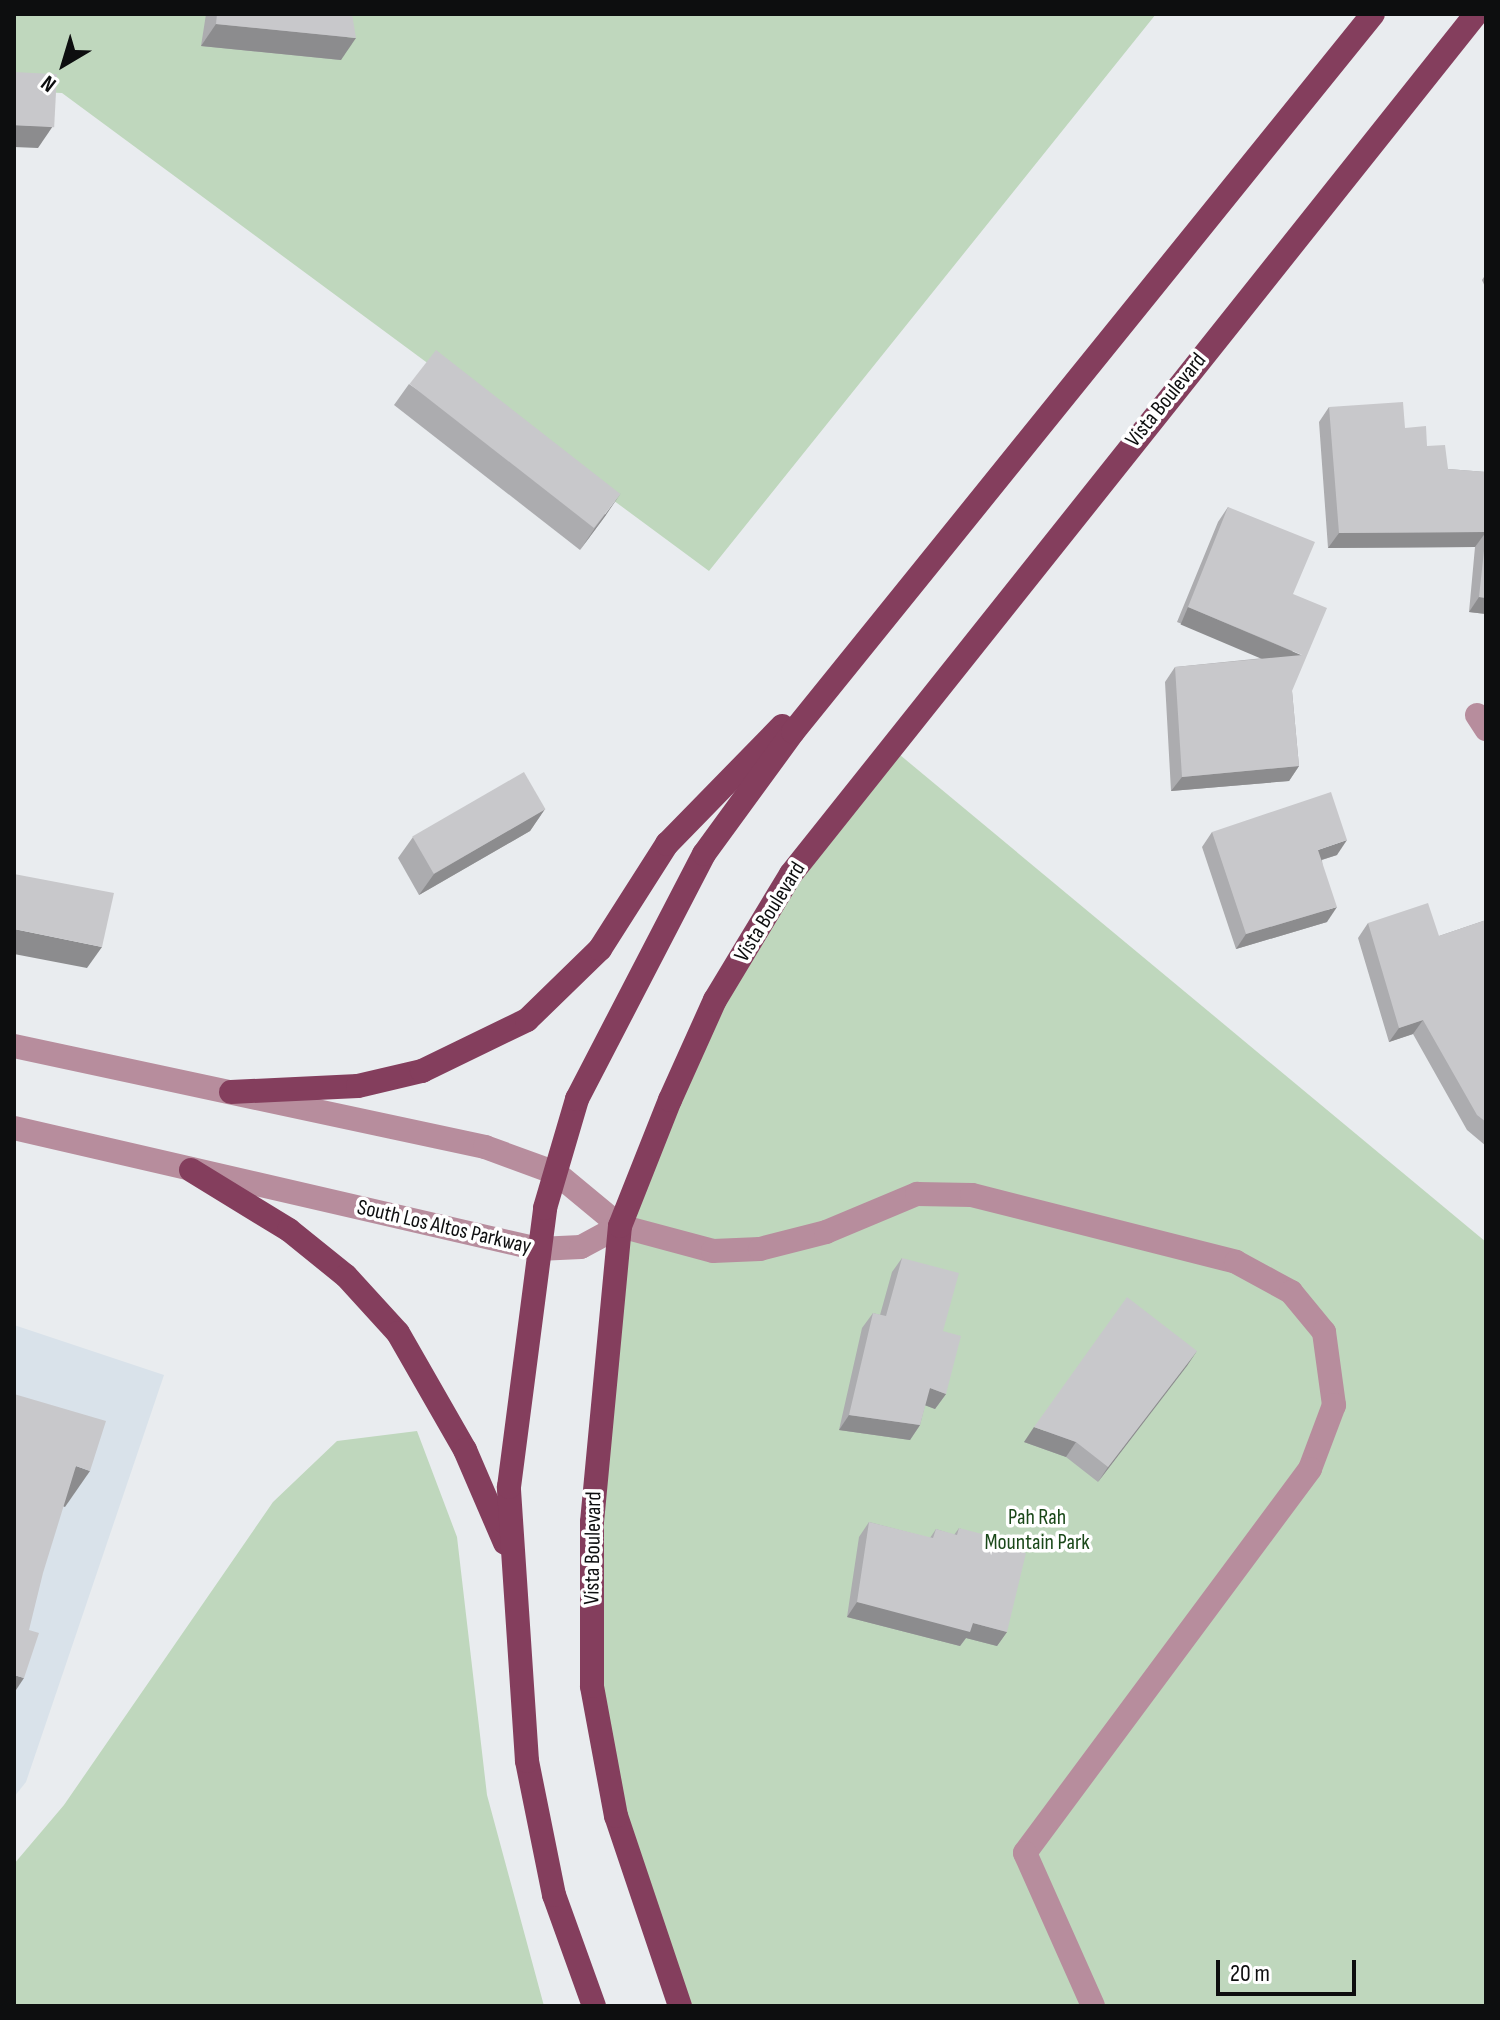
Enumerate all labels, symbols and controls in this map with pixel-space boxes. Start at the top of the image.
north arrow [24,24,104,104]
text: N [36,69,62,98]
street label: Vista Boulevard [1120,348,1212,452]
street label: Vista Boulevard [729,857,811,967]
street label: South Los Altos Parkway [354,1194,534,1260]
street label: Vista Boulevard [579,1491,607,1605]
park label: Pah Rah Mountain Park [984,1504,1090,1556]
scale bar [1220,1944,1360,1994]
text: 20 m [1230,1959,1270,1988]

